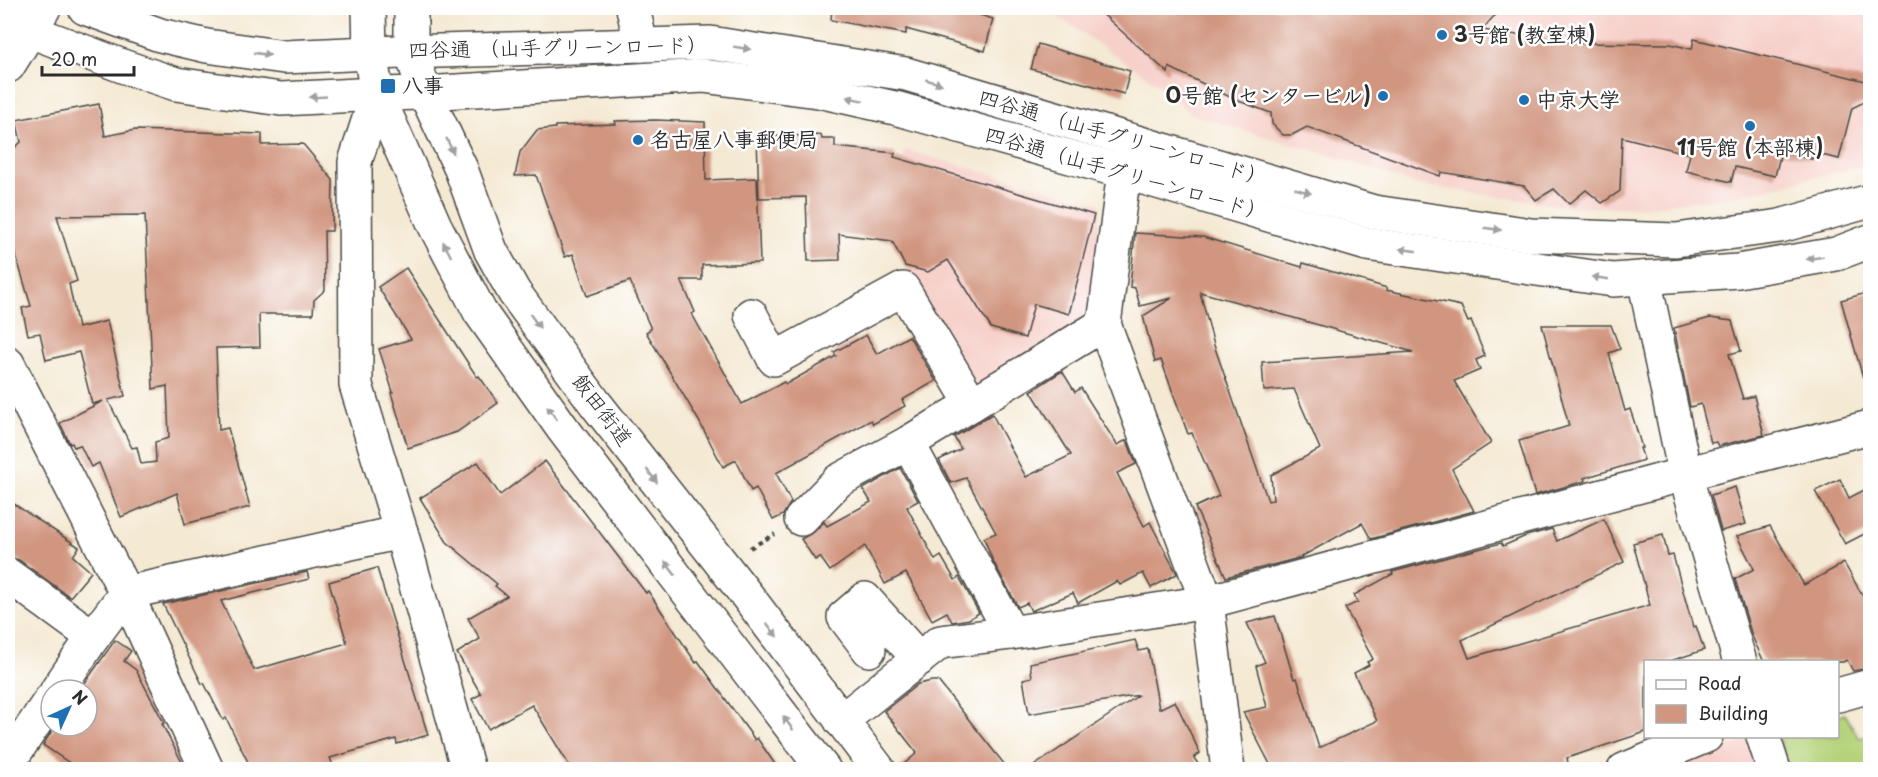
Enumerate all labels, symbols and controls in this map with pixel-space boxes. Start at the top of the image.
place label: 3号館 (教室棟) [1454,17,1595,49]
street label: 四谷通 （山手グリーンロード） [408,27,708,65]
marker: 3号館 (教室棟) [1435,28,1449,42]
scale bar [42,39,134,77]
one-way arrow [733,43,752,52]
text: 20 m [51,45,97,72]
one-way arrow [253,49,272,58]
place label: 八事 [402,68,444,100]
marker: 八事 [379,77,397,95]
one-way arrow [925,78,943,87]
place label: 0号館 (センタービル) [1166,78,1371,110]
street label: 四谷通 （山手グリーンロード） [975,79,1272,193]
place label: 中京大学 [1536,82,1620,114]
marker: 0号館 (センタービル) [1376,89,1390,103]
one-way arrow [309,93,328,102]
marker: 中京大学 [1517,93,1531,107]
one-way arrow [846,94,864,104]
street label: 四谷通（山手グリーンロード） [981,116,1272,228]
marker: 11号館 (本部棟) [1743,119,1757,133]
place label: 名古屋八事郵便局 [650,122,818,154]
place label: 11号館 (本部棟) [1677,130,1823,162]
marker: 名古屋八事郵便局 [631,133,645,147]
one-way arrow [445,138,454,155]
one-way arrow [1294,187,1312,196]
one-way arrow [1484,225,1503,234]
one-way arrow [442,240,452,257]
one-way arrow [1398,245,1417,254]
one-way arrow [1805,254,1824,263]
one-way arrow [1591,274,1610,283]
one-way arrow [528,313,540,328]
street label: 飯田街道 [566,366,642,452]
one-way arrow [546,405,558,421]
one-way arrow [646,468,659,484]
one-way arrow [664,561,676,576]
one-way arrow [766,622,779,638]
legend [1644,660,1839,738]
text: Road [1698,669,1742,696]
north arrow [39,678,99,738]
text: N [67,684,93,710]
text: Building [1698,699,1768,726]
one-way arrow [782,715,795,731]

